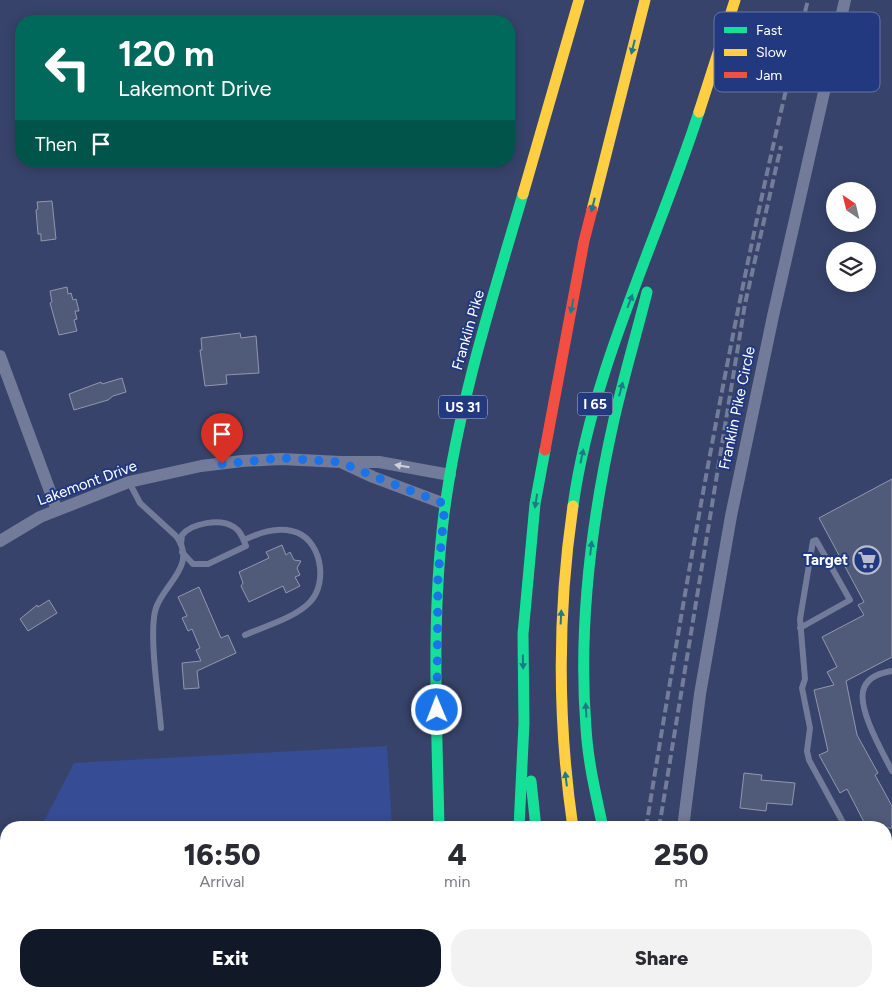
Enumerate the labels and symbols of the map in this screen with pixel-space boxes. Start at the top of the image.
legend [714,12,880,92]
text: Fast [756,22,782,39]
one-way arrow [629,40,637,55]
text: Slow [756,44,787,61]
text: Jam [756,67,782,84]
north arrow [826,182,876,232]
one-way arrow [589,197,597,212]
street label: Franklin Pike [448,288,488,372]
one-way arrow [626,293,634,308]
one-way arrow [568,299,576,314]
street label: Franklin Pike Circle [715,345,759,471]
one-way arrow [618,381,626,396]
road number: I 65 [578,392,612,416]
road number: US 31 [439,396,487,418]
pin [201,413,243,464]
one-way arrow [578,448,586,464]
street label: Lakemont Drive [35,457,139,509]
one-way arrow [393,461,409,469]
one-way arrow [532,493,540,509]
one-way arrow [587,540,595,556]
supermarket icon: Target [852,545,882,575]
place label: Target [803,551,848,569]
one-way arrow [557,609,565,625]
one-way arrow [519,655,527,671]
position arrow [410,683,462,735]
one-way arrow [581,702,589,718]
one-way arrow [562,771,570,787]

